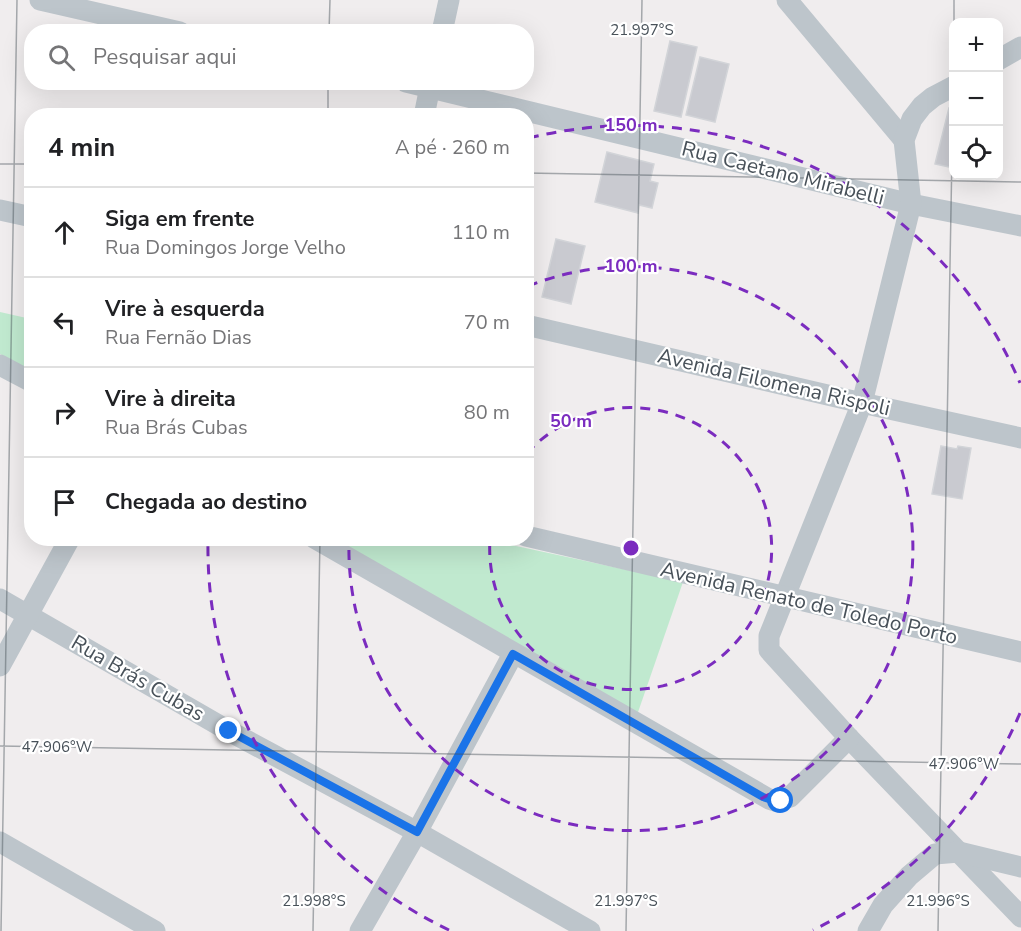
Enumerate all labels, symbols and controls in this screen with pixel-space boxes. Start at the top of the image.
map controls [949,18,1003,180]
button: + [949,18,1003,72]
text: 21.997°S [610,20,674,40]
search box [24,24,534,90]
icon: search [45,41,78,74]
text: Pesquisar aqui [93,42,237,72]
button: − [949,72,1003,126]
text: 150 m [604,113,658,137]
button: locate [949,126,1003,180]
text: 4 min [48,130,115,165]
text: A pé · 260 m [395,134,510,161]
street label: Rua Caetano Mirabelli [679,134,887,212]
text: Siga em frente [105,204,254,234]
icon: ahead [48,216,81,249]
text: 110 m [452,219,510,246]
text: Rua Domingos Jorge Velho [105,234,346,261]
text: 100 m [604,254,658,278]
text: Vire à esquerda [105,294,265,324]
icon: left [48,306,81,339]
text: 70 m [464,309,510,336]
text: Rua Fernão Dias [105,324,252,351]
street label: Avenida Filomena Rispoli [655,342,893,422]
text: Vire à direita [105,384,236,414]
icon: right [48,396,81,429]
text: 80 m [464,399,510,426]
text: 50 m [550,409,592,433]
text: Rua Brás Cubas [105,414,248,441]
icon: arrive [48,486,81,519]
text: Chegada ao destino [105,487,307,517]
centre of rings [621,538,641,558]
street label: Avenida Renato de Toledo Porto [658,555,960,651]
street label: Rua Brás Cubas [66,628,210,728]
route end [215,717,241,743]
text: 47.906°W [22,737,93,757]
text: 47.906°W [929,754,1000,774]
route start [767,787,793,813]
text: 21.998°S [282,891,346,911]
text: 21.997°S [594,891,658,911]
text: 21.996°S [906,891,970,911]

